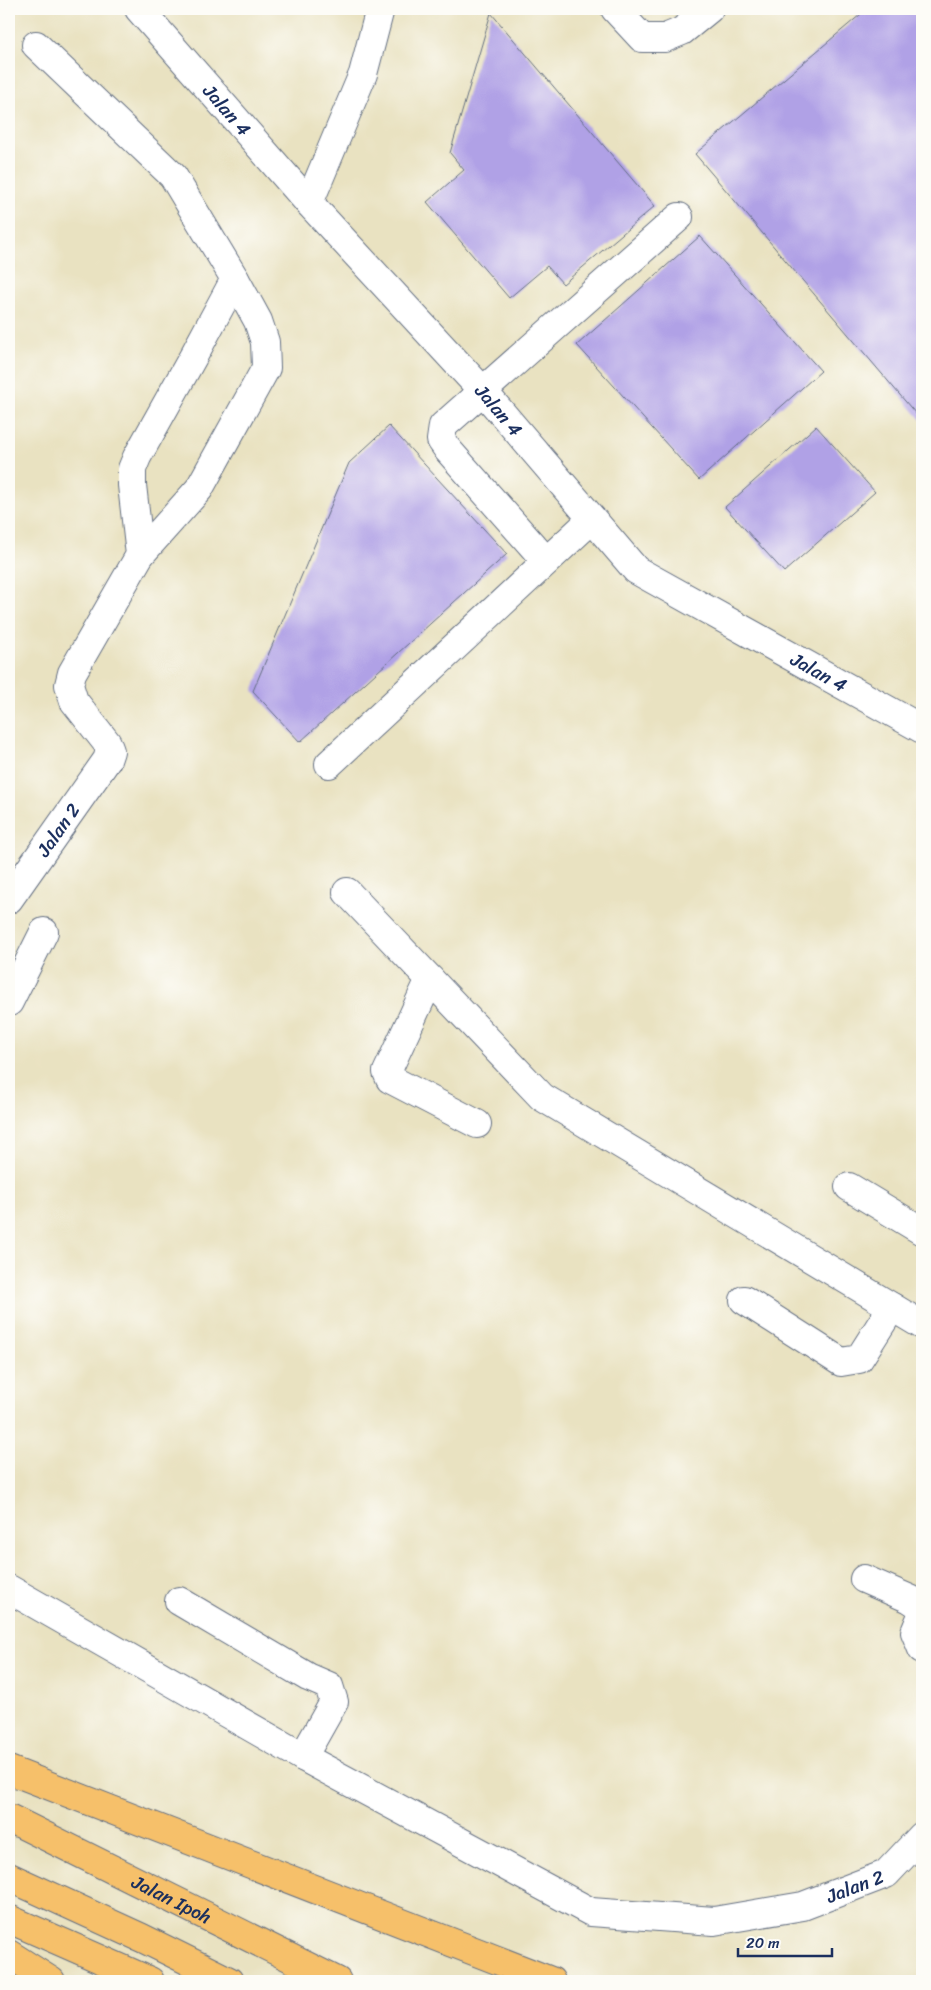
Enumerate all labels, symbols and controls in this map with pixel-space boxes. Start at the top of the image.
street label: Jalan 4 [194,75,260,144]
street label: Jalan 4 [466,376,531,444]
street label: Jalan 4 [784,642,854,701]
street label: Jalan 2 [27,796,89,864]
street label: Jalan 2 [820,1860,889,1912]
street label: Jalan Ipoh [125,1865,218,1933]
scale bar [738,1925,832,1957]
text: 20 m [746,1930,780,1956]

